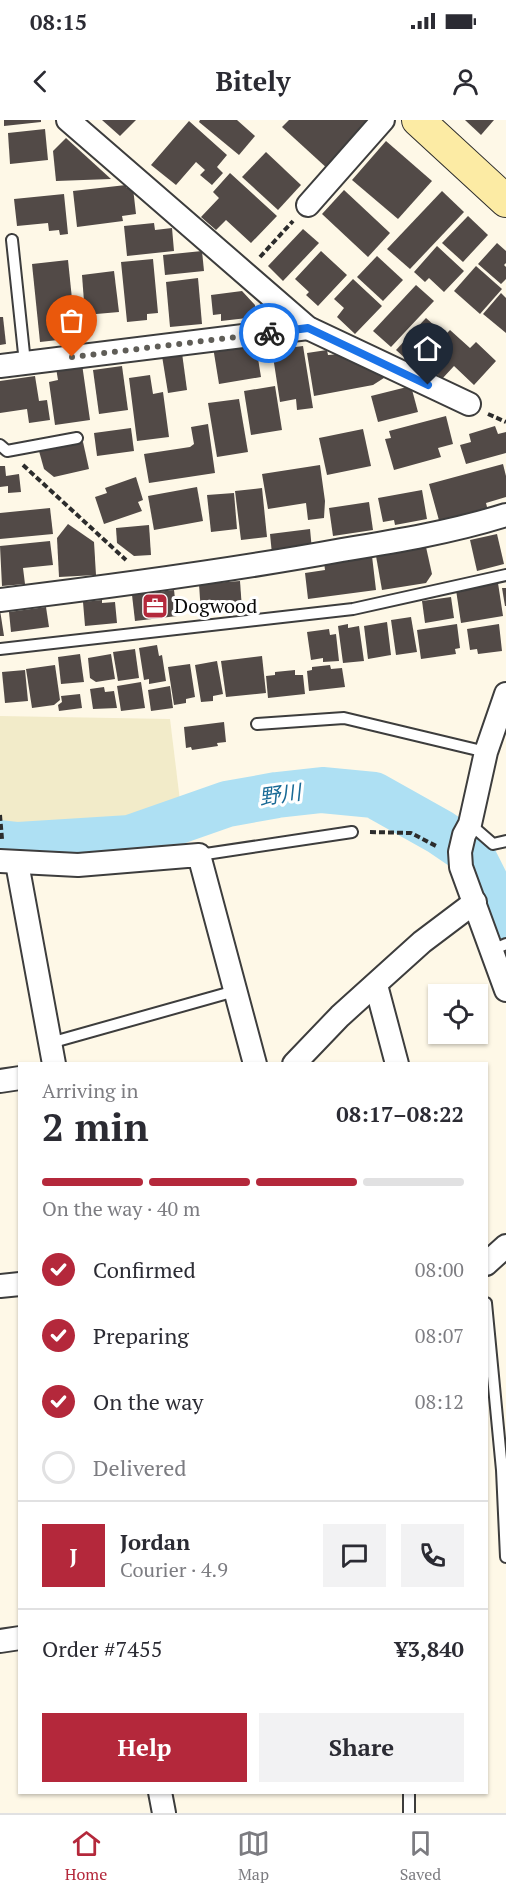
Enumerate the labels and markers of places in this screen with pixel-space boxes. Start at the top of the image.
pin [46,295,97,357]
pin [402,323,453,385]
office icon: Dogwood [140,591,170,621]
place label: Dogwood [174,592,257,619]

